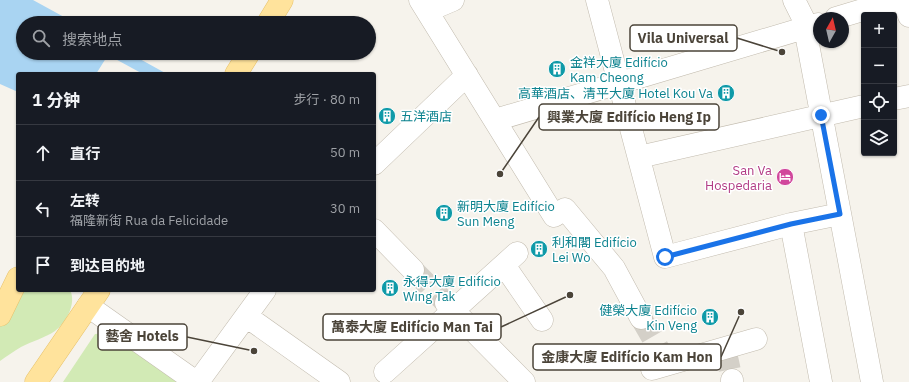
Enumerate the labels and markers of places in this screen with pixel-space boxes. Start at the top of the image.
callout: Vila Universal [630,25,737,51]
place label: 金祥大廈 Edifício Kam Cheong [570,54,668,86]
building icon: 金祥大廈 Edifício Kam Cheong [547,59,567,79]
building icon: 高華酒店、清平大廈 Hotel Kou Va [716,83,736,103]
place label: 高華酒店、清平大廈 Hotel Kou Va [518,85,713,102]
callout: 興業大廈 Edifício Heng Ip [539,104,719,130]
building icon: 五洋酒店 [377,106,397,126]
place label: 五洋酒店 [400,108,452,125]
place label: San Va Hospedaria [705,162,772,194]
hotel icon: San Va Hospedaria [775,167,795,187]
place label: 新明大廈 Edifício Sun Meng [457,198,555,230]
building icon: 新明大廈 Edifício Sun Meng [434,203,454,223]
place label: 利和閣 Edifício Lei Wo [552,234,637,266]
building icon: 利和閣 Edifício Lei Wo [529,239,549,259]
place label: 永得大廈 Edifício Wing Tak [403,273,501,305]
building icon: 永得大廈 Edifício Wing Tak [380,278,400,298]
place label: 健榮大廈 Edifício Kin Veng [599,302,697,334]
building icon: 健榮大廈 Edifício Kin Veng [700,307,720,327]
callout: 萬泰大廈 Edifício Man Tai [323,314,501,340]
callout: 藝舍 Hotels [98,324,187,350]
callout: 金康大廈 Edifício Kam Hon [533,344,721,370]

